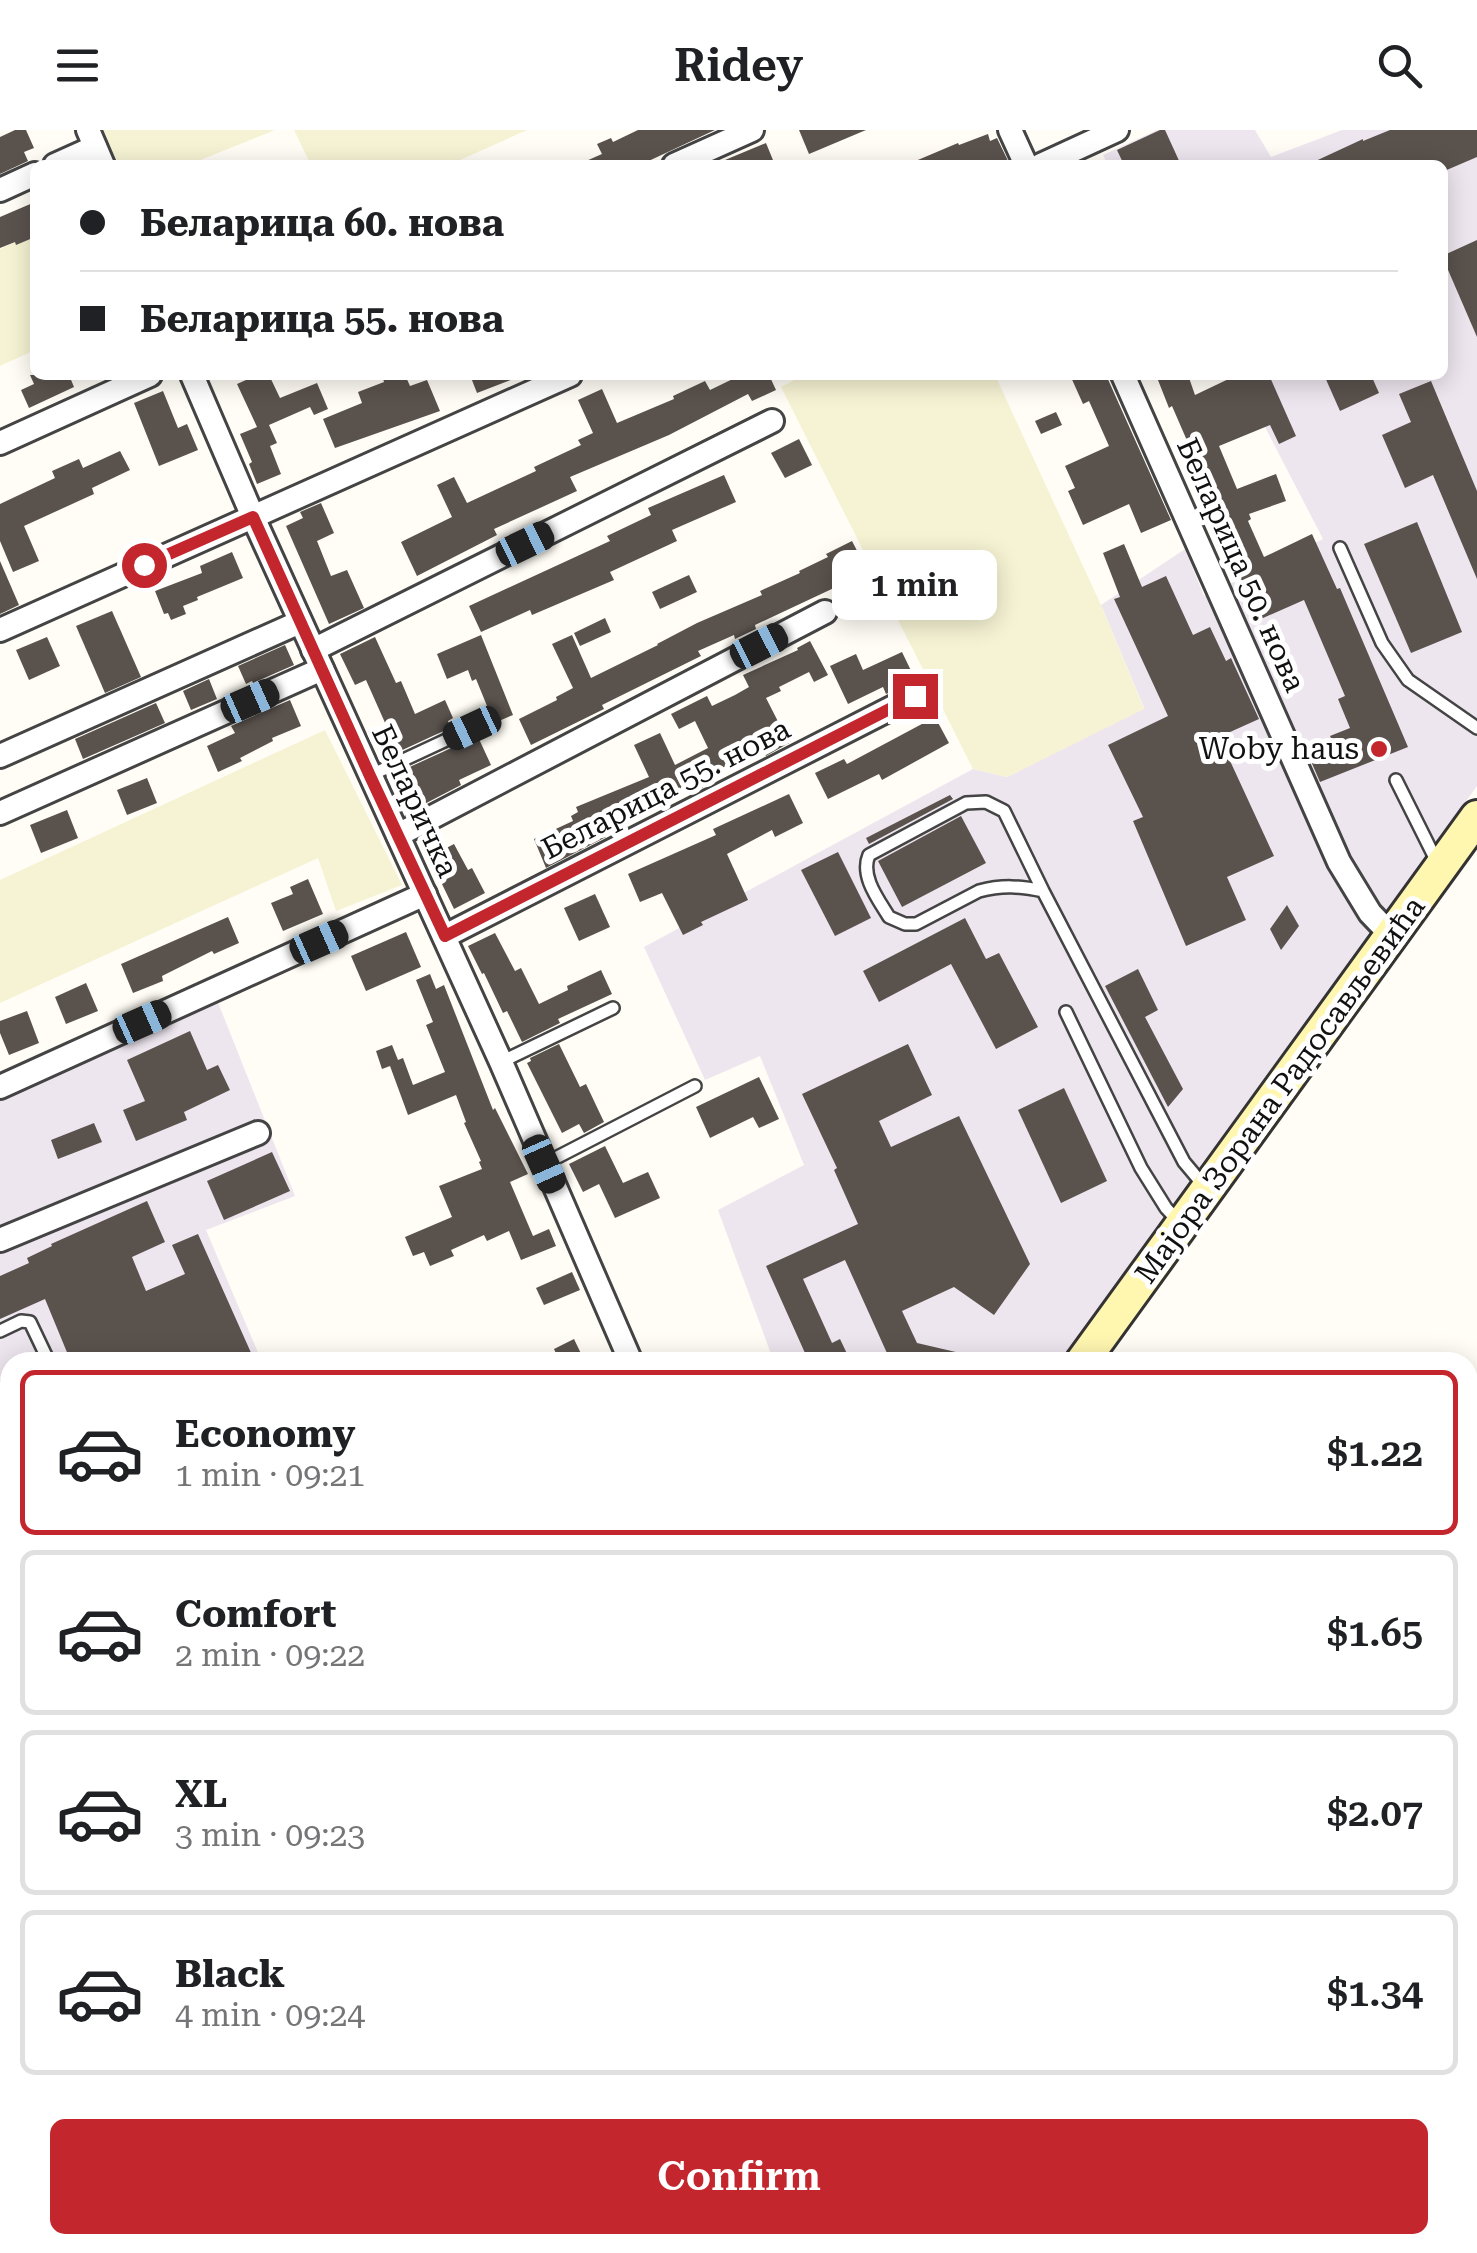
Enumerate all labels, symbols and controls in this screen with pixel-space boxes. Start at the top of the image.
icon: menu [50,38,105,93]
icon: search [1372,38,1427,93]
text: Ridey [674,39,803,92]
text: Беларица 60. нова [140,201,504,245]
text: Беларица 55. нова [140,297,504,341]
street label: Беларица 50. нова [1170,433,1313,697]
car [491,517,559,571]
route start [122,543,167,588]
callout: 1 min [832,551,998,621]
text: 1 min [870,566,959,604]
car [725,619,793,673]
route end [893,674,938,719]
car [216,675,284,727]
car [438,702,506,754]
street label: Беларица 55. нова [536,711,796,866]
street label: Беларичка [365,719,466,882]
place label: Woby haus [1199,731,1359,766]
marker: Woby haus [1368,738,1390,760]
street label: Мајора Зорана Радосављевића [1128,890,1432,1290]
car [285,916,353,968]
car [108,996,176,1048]
car [518,1130,570,1198]
icon: car [55,1408,145,1498]
text: Economy [175,1412,355,1456]
text: $1.22 [1327,1431,1423,1475]
text: 1 min · 09:21 [175,1456,365,1494]
icon: car [55,1588,145,1678]
text: Comfort [175,1592,336,1636]
text: $1.65 [1327,1611,1423,1655]
text: 2 min · 09:22 [175,1636,365,1674]
icon: car [55,1768,145,1858]
text: XL [175,1772,227,1816]
text: $2.07 [1327,1791,1423,1835]
text: 3 min · 09:23 [175,1816,365,1854]
icon: car [55,1948,145,2038]
text: Black [175,1952,285,1996]
text: $1.34 [1327,1971,1423,2015]
text: 4 min · 09:24 [175,1996,365,2034]
button: Confirm [50,2119,1428,2234]

